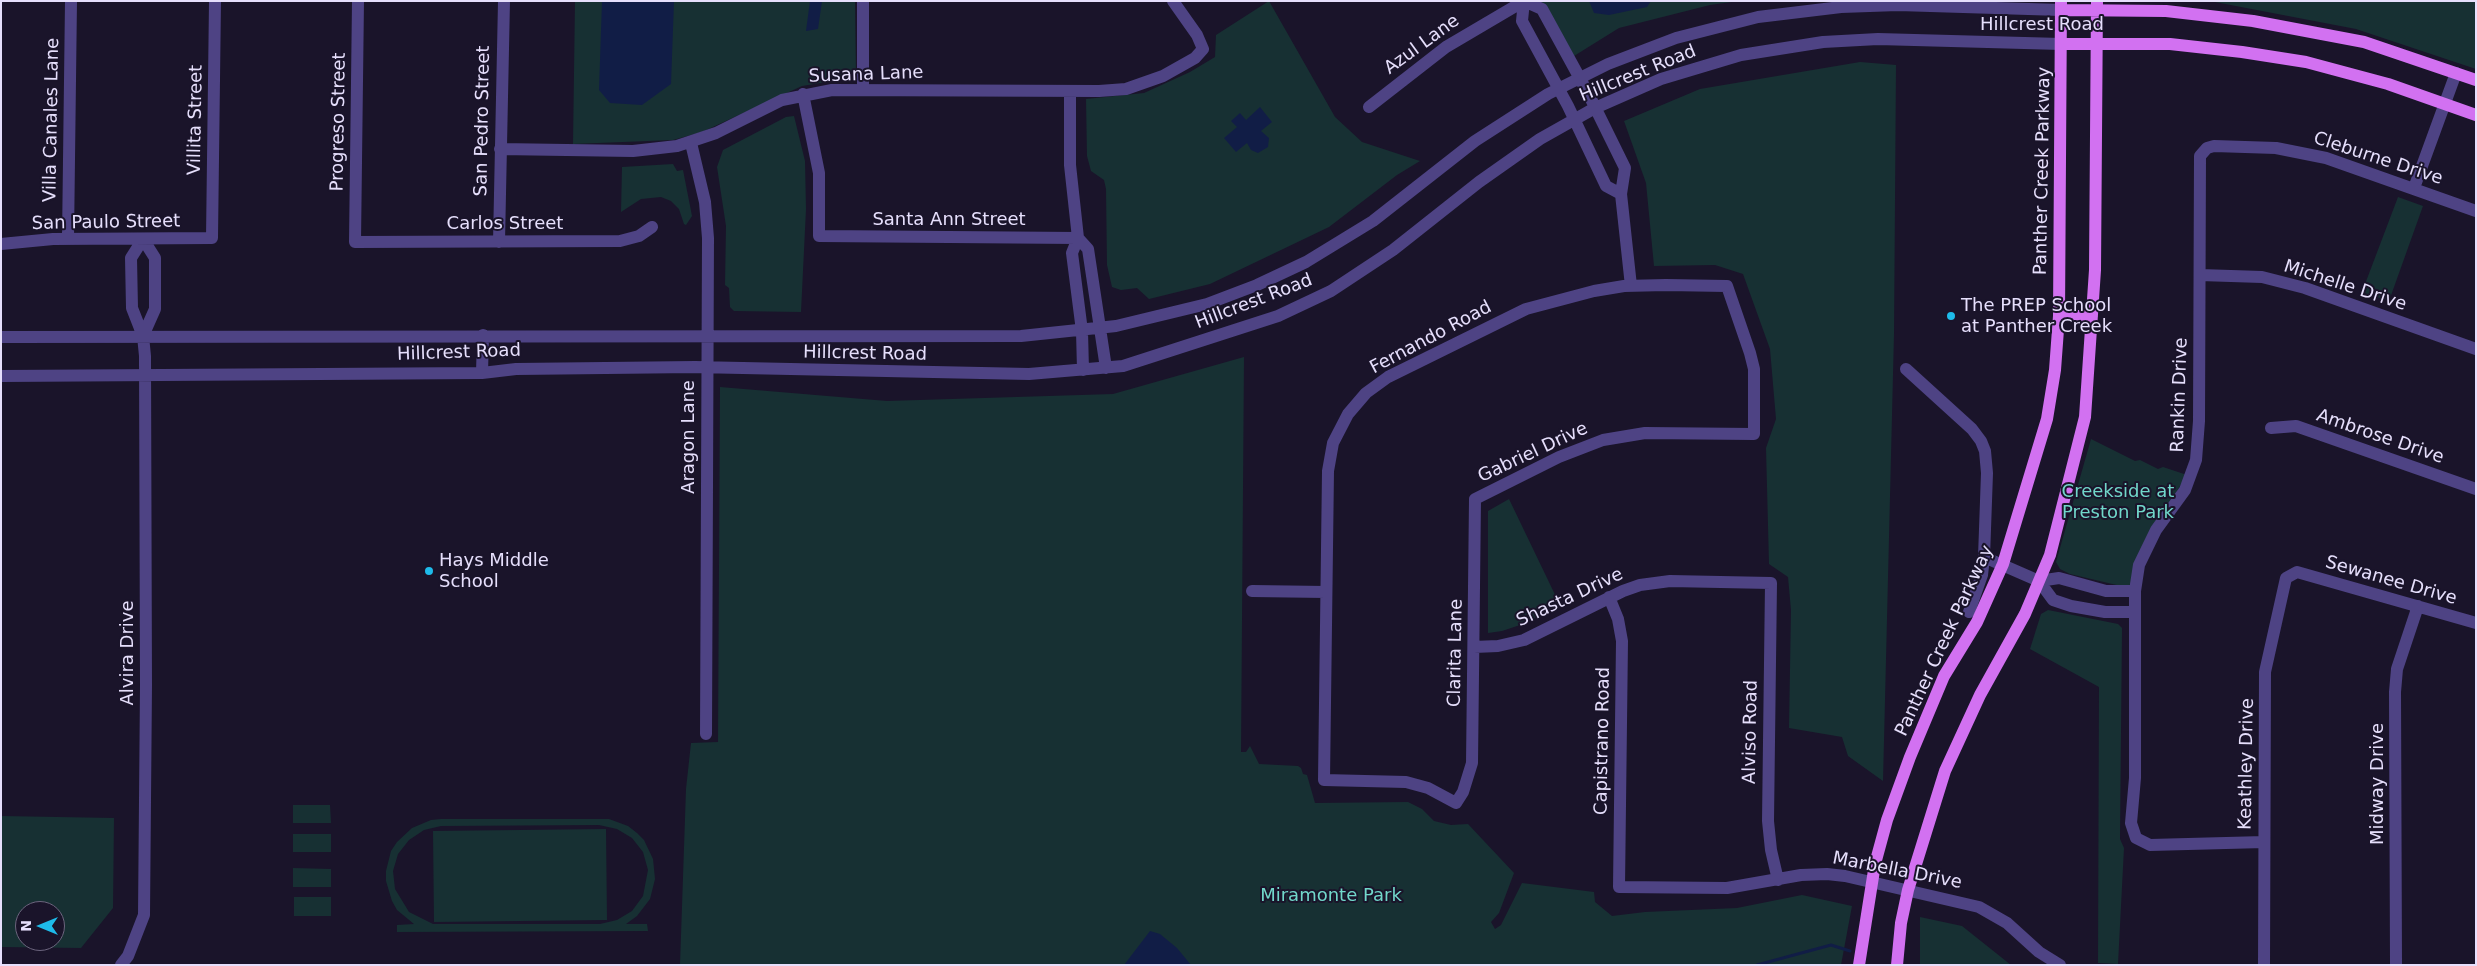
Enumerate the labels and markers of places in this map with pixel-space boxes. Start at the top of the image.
place label: The PREP School at Panther Creek [1961,295,2112,338]
marker: The PREP School at Panther Creek [1945,310,1957,322]
place label: Hays Middle School [439,550,549,592]
marker: Hays Middle School [423,565,435,577]

